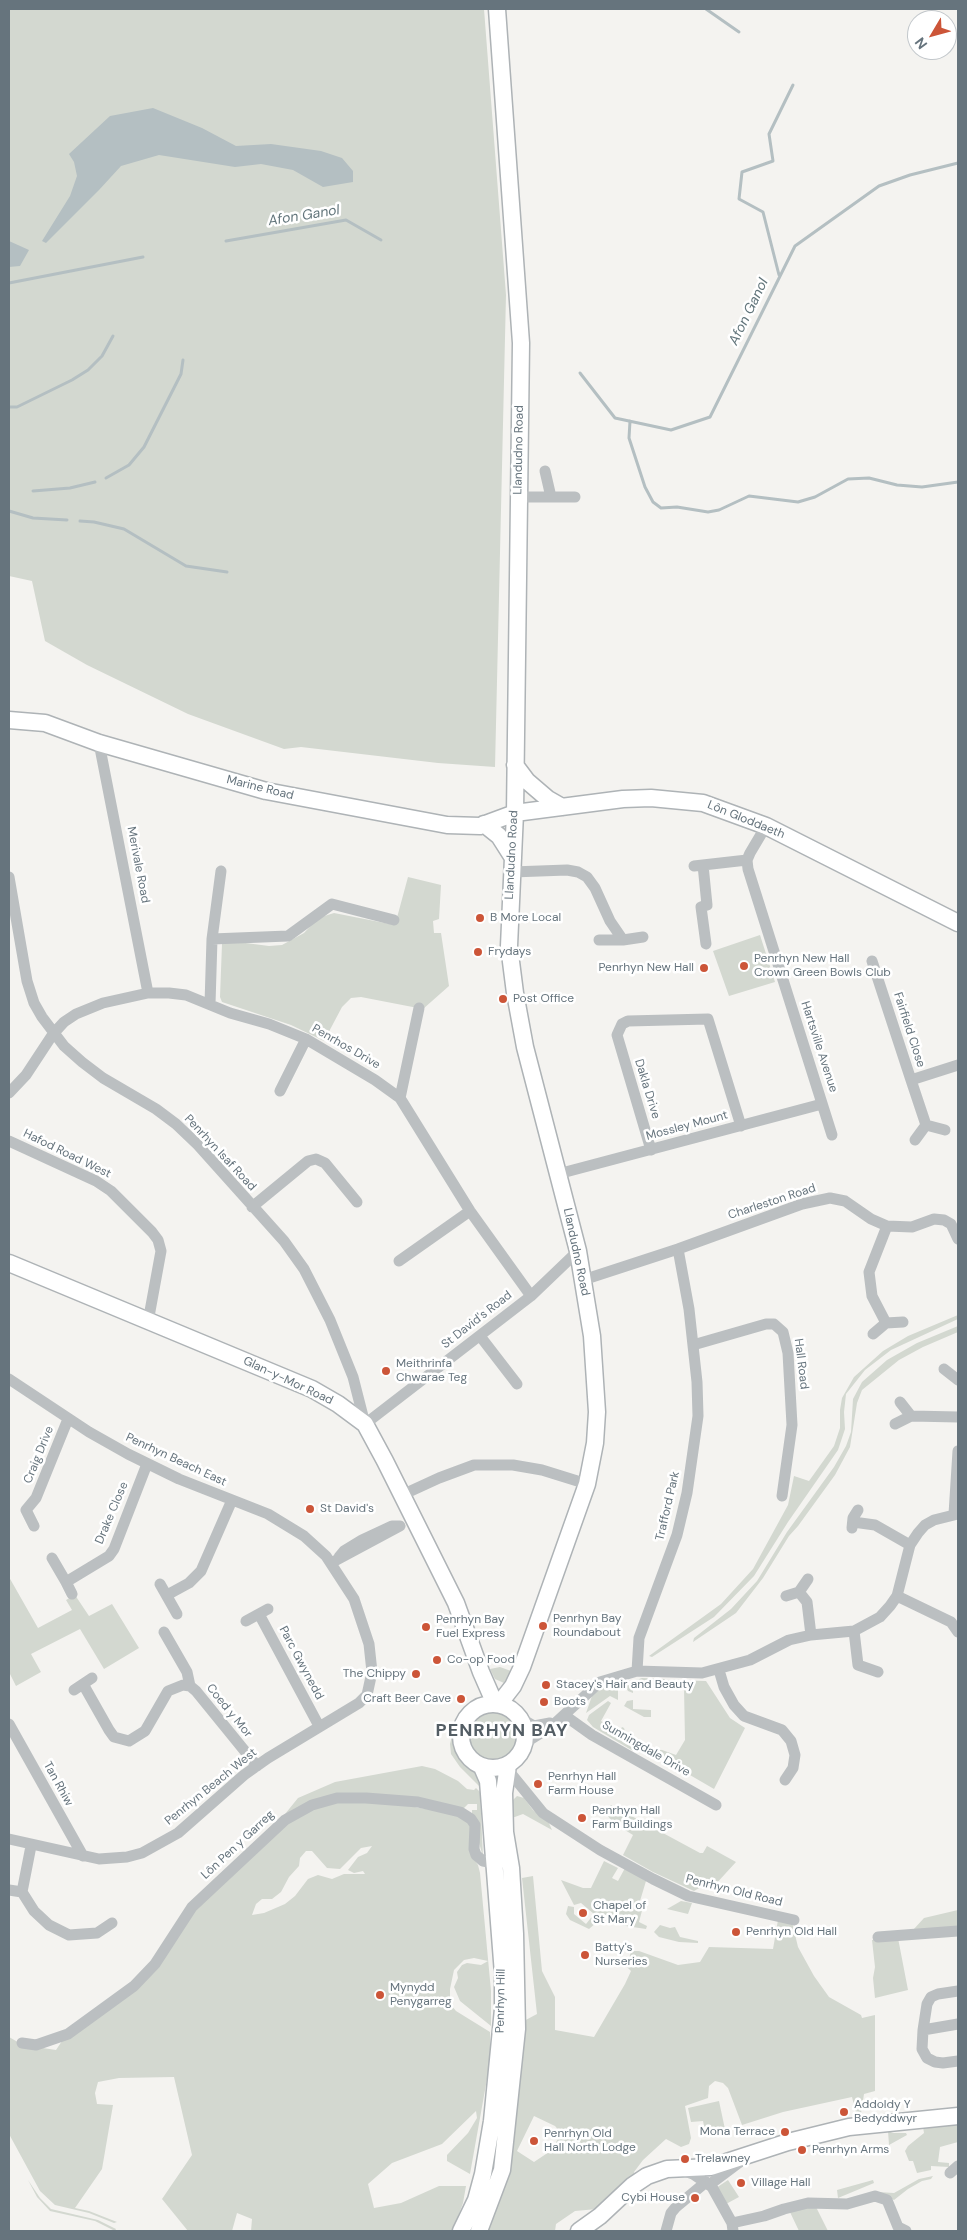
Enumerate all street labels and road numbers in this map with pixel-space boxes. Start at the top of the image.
street label: Llandudno Road [511,405,527,495]
street label: Marine Road [225,773,295,803]
street label: Lôn Gloddaeth [705,798,787,842]
street label: Llandudno Road [502,810,522,900]
street label: Merivale Road [124,826,152,904]
street label: Fairfield Close [890,991,928,1069]
street label: Hartsville Avenue [797,1000,841,1094]
street label: Penrhos Drive [309,1022,383,1072]
street label: Dakla Drive [631,1057,663,1121]
street label: Mossley Mount [645,1108,729,1144]
street label: Penrhyn Isaf Road [181,1112,259,1194]
street label: Hafod Road West [21,1127,113,1181]
street label: Charleston Road [726,1181,818,1223]
street label: Llandudno Road [560,1207,592,1297]
street label: St David's Road [439,1288,515,1352]
street label: Hall Road [791,1338,811,1390]
street label: Glan-y-Mor Road [241,1354,335,1408]
street label: Craig Drive [21,1424,57,1486]
street label: Penrhyn Beach East [123,1430,229,1490]
street label: Trafford Park [653,1470,683,1542]
street label: Drake Close [92,1480,132,1546]
street label: Parc Gwynedd [276,1624,326,1702]
street label: Coed y Mor [203,1681,255,1741]
street label: Sunningdale Drive [600,1718,692,1780]
street label: Penrhyn Beach West [162,1746,260,1828]
street label: Tan Rhiw [40,1759,76,1809]
street label: Lôn Pen y Garreg [199,1808,277,1882]
street label: Penrhyn Old Road [684,1872,784,1910]
street label: Penrhyn Hill [493,1969,509,2033]

